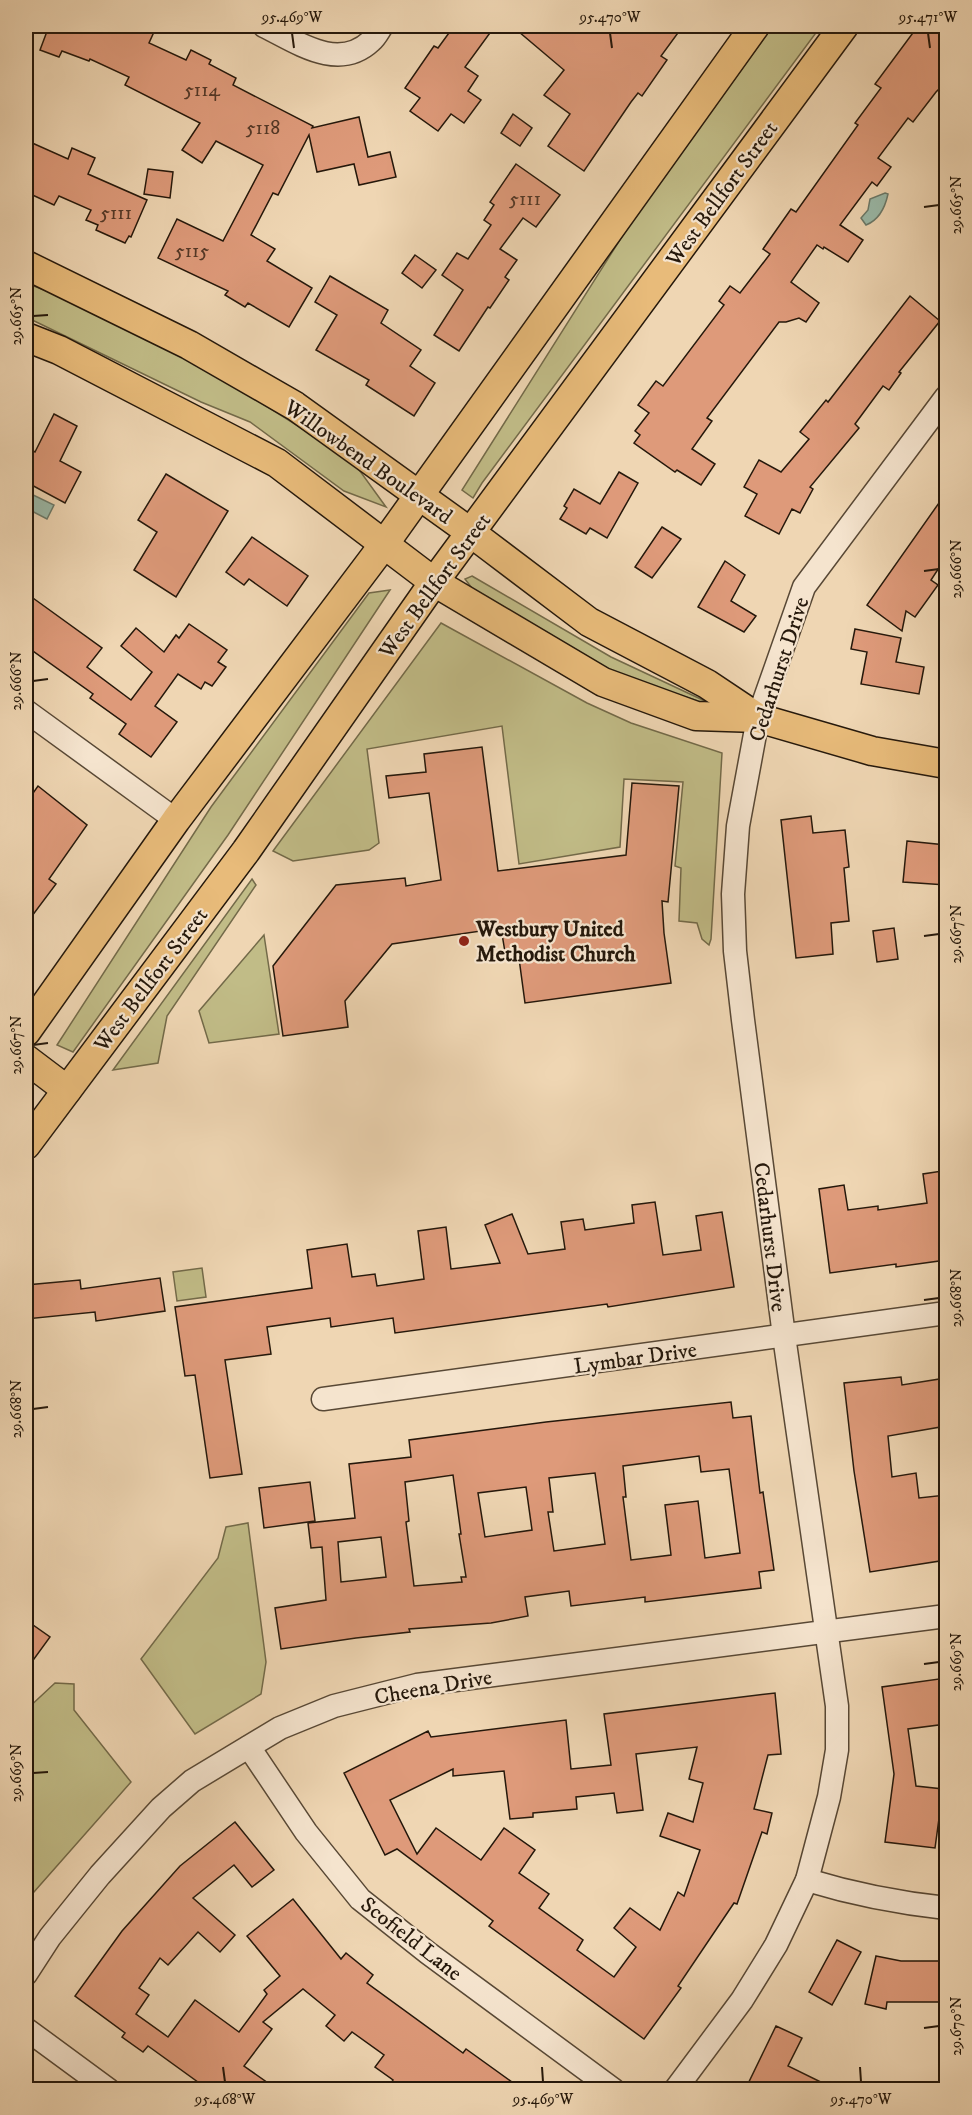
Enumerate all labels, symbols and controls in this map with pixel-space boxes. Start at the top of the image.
text: 95.469°W [261,8,323,27]
text: 95.470°W [579,8,641,27]
text: 95.471°W [898,8,957,27]
house number: 5114 [184,78,221,103]
house number: 5118 [246,116,280,141]
street label: West Bellfort Street [660,116,784,273]
text: 29.665°N [947,176,966,234]
house number: 5111 [509,187,541,212]
house number: 5111 [100,201,132,226]
house number: 5115 [175,239,209,264]
text: 29.665°N [7,287,26,345]
street label: Willowbend Boulevard [278,393,457,530]
street label: West Bellfort Street [373,508,497,665]
text: 29.666°N [947,540,966,598]
street label: Cedarhurst Drive [743,594,816,745]
text: 29.666°N [7,652,26,710]
street label: West Bellfort Street [88,903,214,1058]
text: 29.667°N [947,904,966,964]
place label: Westbury United Methodist Church [475,916,636,968]
marker: Westbury United Methodist Church [457,934,471,948]
text: 29.667°N [7,1015,26,1075]
street label: Cedarhurst Drive [747,1161,792,1314]
text: 29.668°N [947,1269,966,1327]
street label: Lymbar Drive [572,1336,698,1380]
text: 29.668°N [7,1380,26,1438]
text: 29.669°N [947,1633,966,1691]
street label: Cheena Drive [372,1664,494,1711]
text: 29.669°N [7,1744,26,1802]
street label: Scofield Lane [355,1891,467,1987]
text: 29.670°N [947,1996,966,2056]
text: 95.468°W [194,2090,256,2109]
text: 95.469°W [512,2090,574,2109]
text: 95.470°W [830,2090,892,2109]

